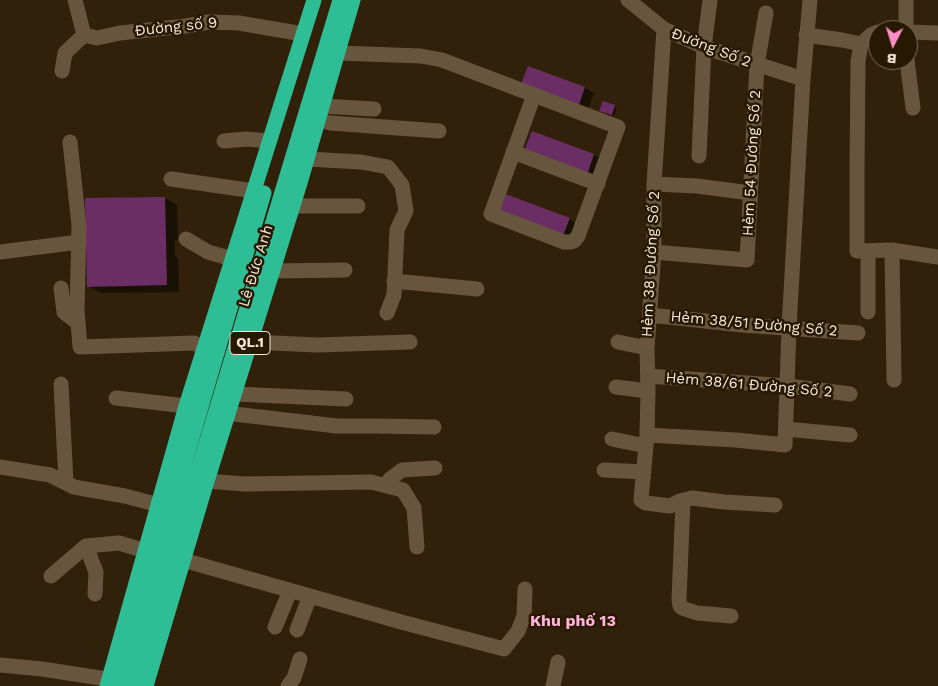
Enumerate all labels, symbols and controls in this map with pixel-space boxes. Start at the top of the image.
street label: Đường số 9 [134,14,218,40]
north arrow [868,20,918,70]
street label: Đường Số 2 [668,25,754,71]
text: B [886,51,897,67]
street label: Hẻm 54 Đường Số 2 [739,90,765,236]
street label: Hẻm 38 Đường Số 2 [638,191,664,337]
street label: Lê Đức Anh [235,223,277,309]
street label: Hẻm 38/51 Đường Số 2 [670,308,838,340]
road number: QL.1 [230,332,270,354]
street label: Hẻm 38/61 Đường Số 2 [665,369,833,401]
district label: Khu phố 13 [530,611,616,631]

